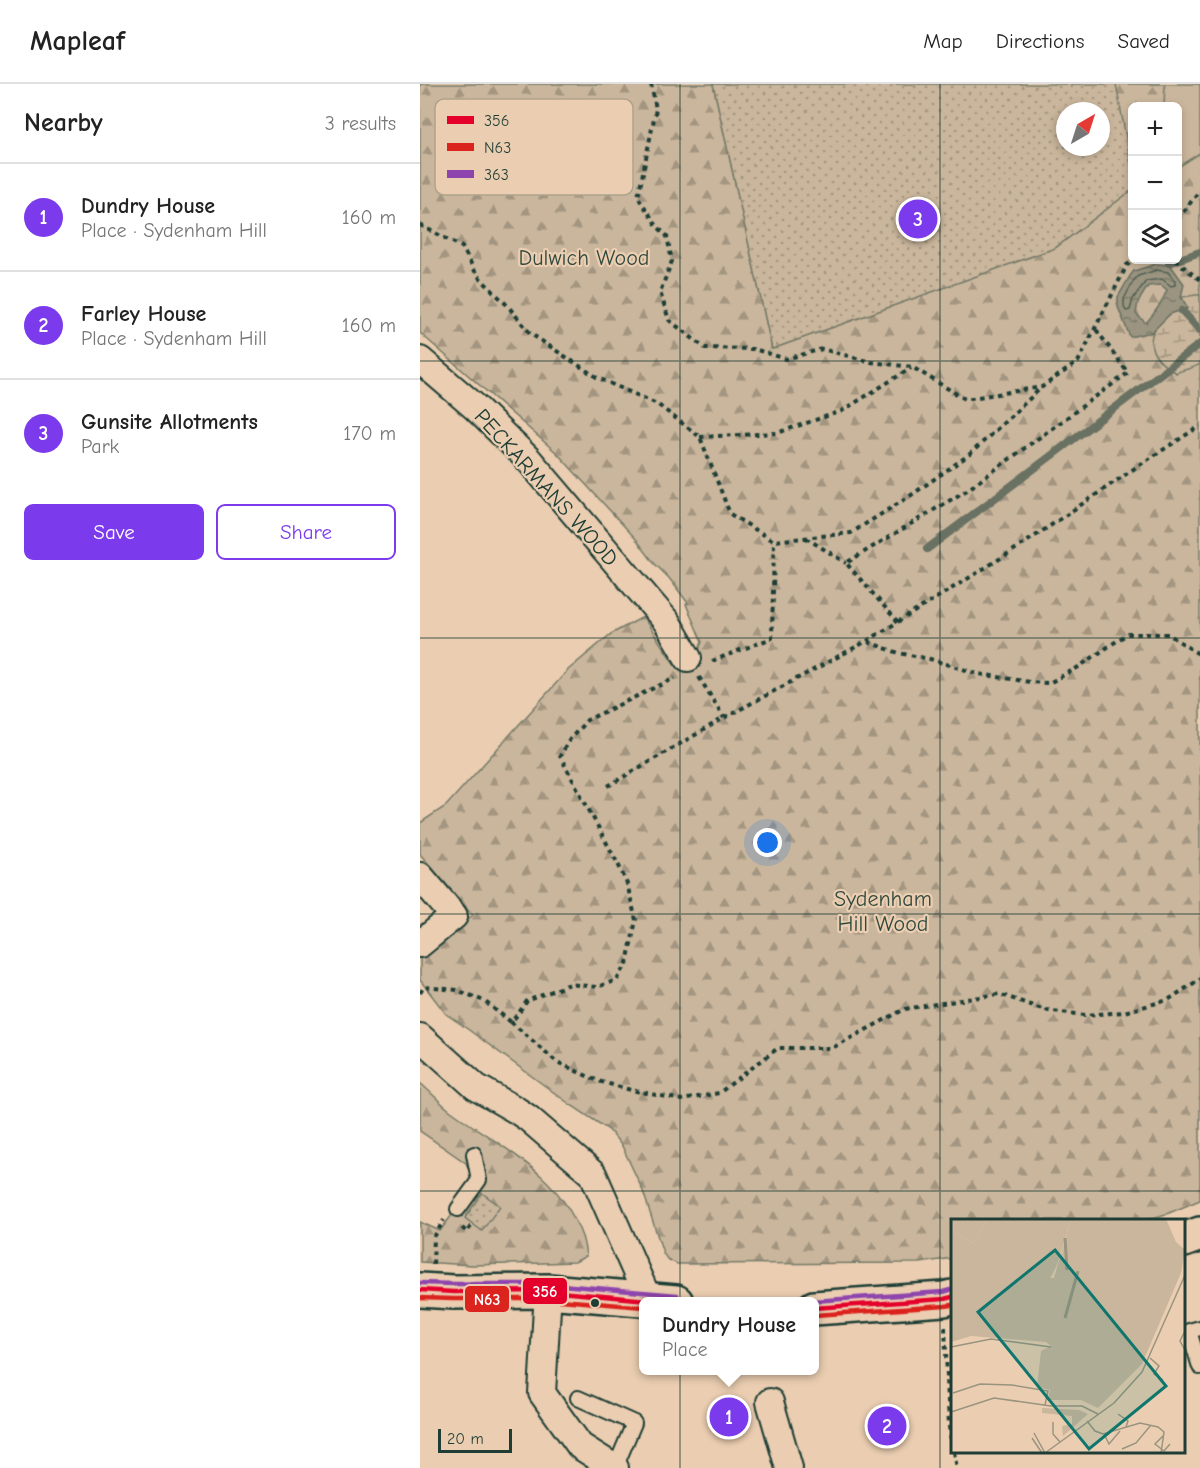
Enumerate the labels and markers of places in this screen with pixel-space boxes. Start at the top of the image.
pin: 3 [898,196,938,242]
unlabelled marker [589,1297,601,1309]
pin: 1 [710,1394,748,1440]
pin: 2 [868,1404,906,1448]

